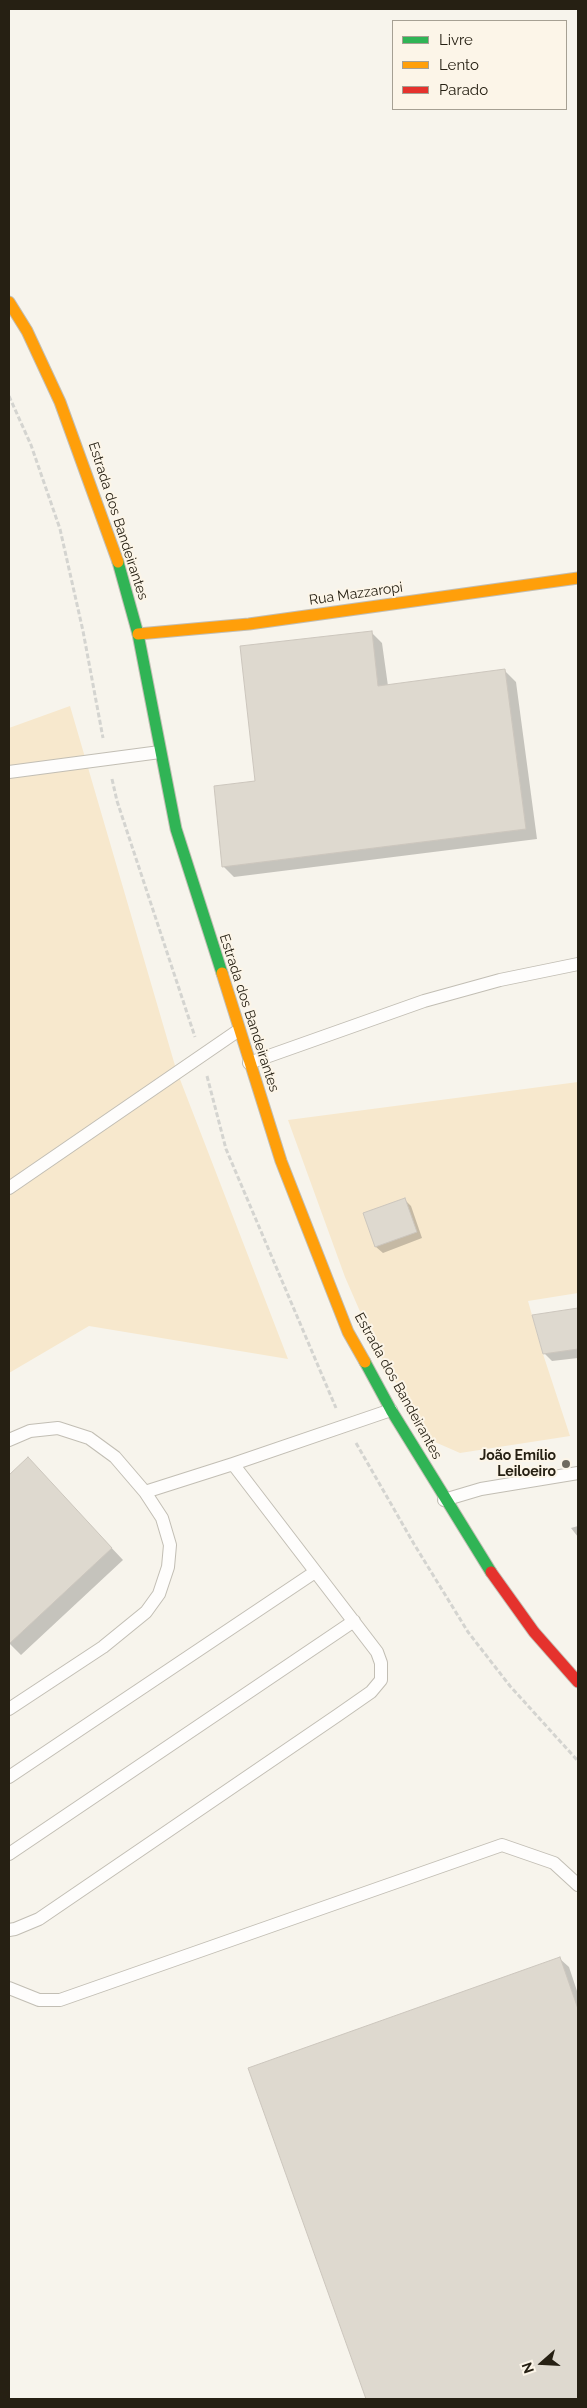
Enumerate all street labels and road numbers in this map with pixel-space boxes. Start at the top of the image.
street label: Estrada dos Bandeirantes [85,440,151,602]
street label: Rua Mazzaropi [308,579,404,609]
street label: Estrada dos Bandeirantes [216,932,282,1094]
street label: Estrada dos Bandeirantes [351,1310,445,1462]

